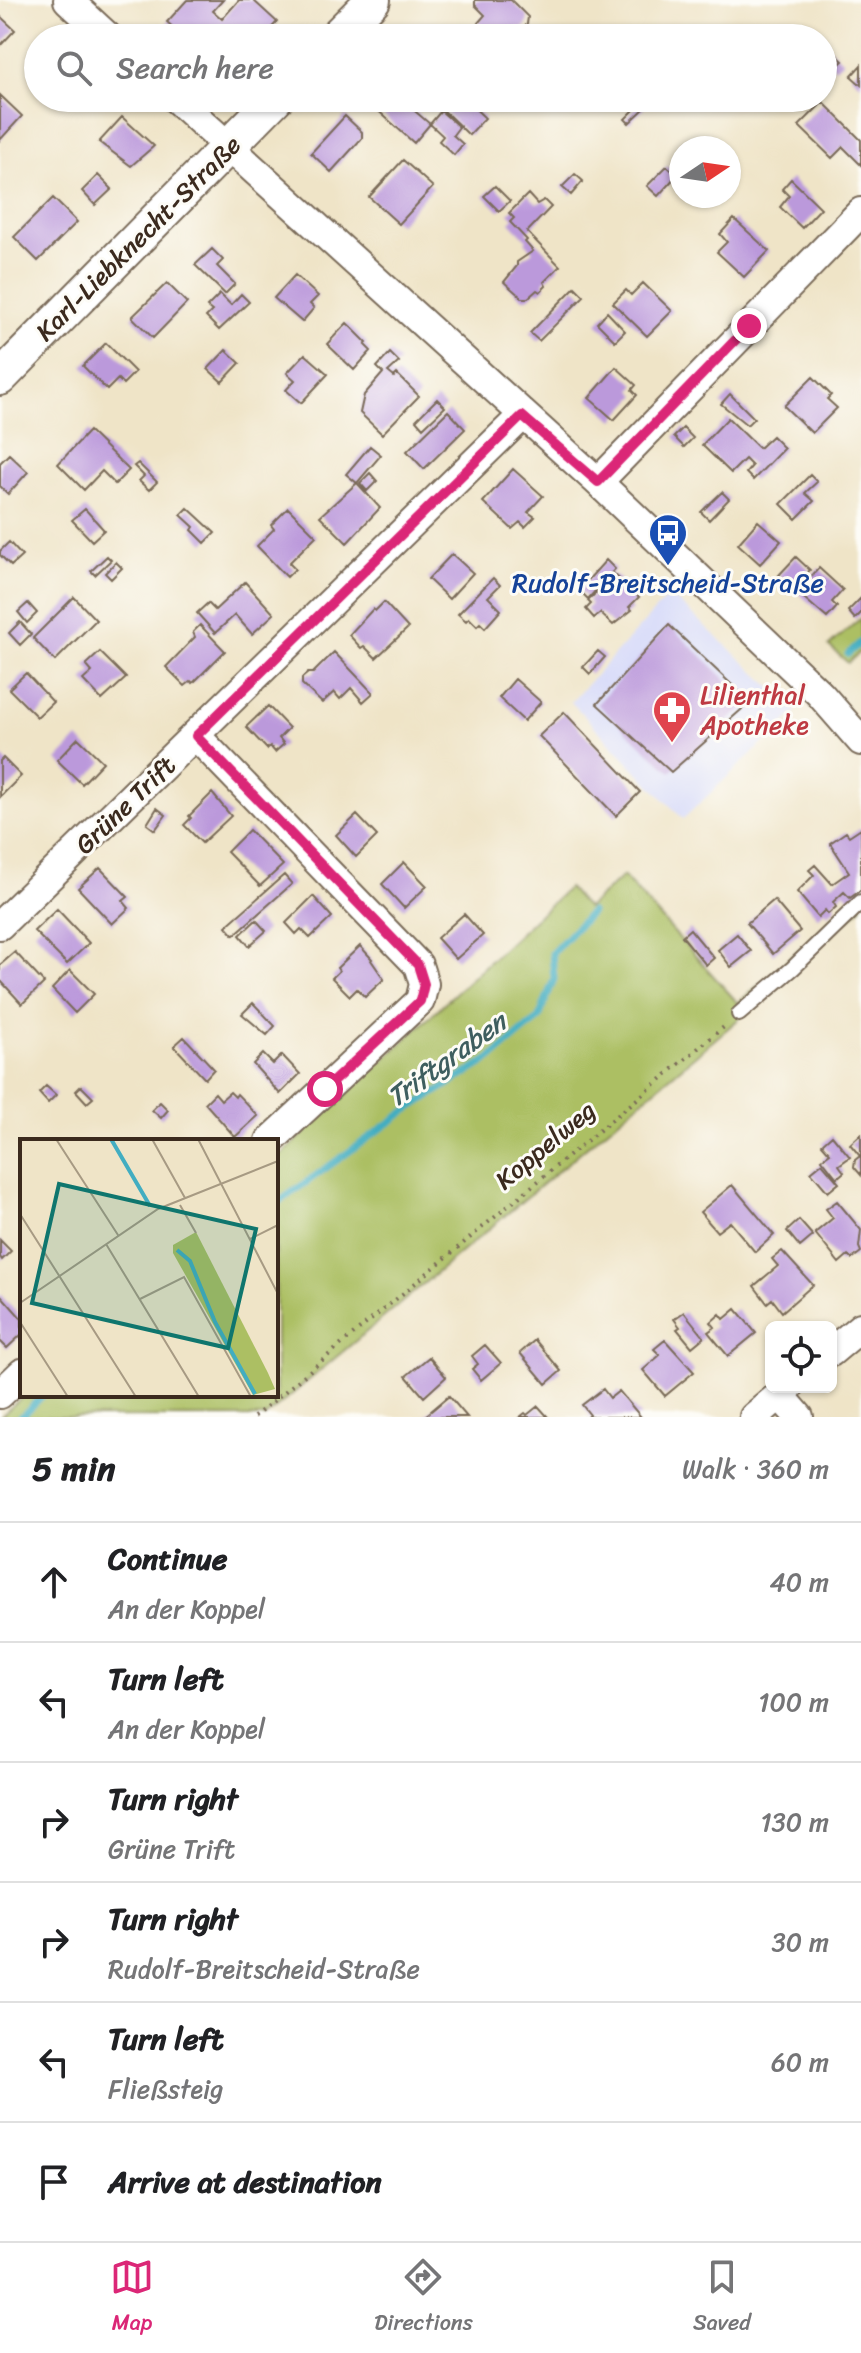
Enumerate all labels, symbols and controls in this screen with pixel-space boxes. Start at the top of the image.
search box [24,24,837,112]
text: Search here [116,41,274,95]
icon: search [52,46,96,90]
street label: Karl-Liebknecht-Straße [24,124,252,352]
north arrow [669,136,741,208]
route end [731,308,767,344]
bus stop icon: Rudolf-Breitscheid-Straße [647,512,689,567]
place label: Rudolf-Breitscheid-Straße [512,560,824,606]
place label: Lilienthal Apotheke [699,672,809,748]
pharmacy icon: Lilienthal Apotheke [651,689,693,744]
street label: Grüne Trift [63,744,187,866]
water label: Triftgraben [375,997,519,1120]
route start [307,1071,343,1107]
street label: Koppelweg [484,1089,606,1201]
inset map [20,1139,278,1397]
map controls [765,1321,837,1393]
button: locate [765,1321,837,1393]
text: 5 min [32,1439,115,1499]
text: Walk · 360 m [682,1446,829,1492]
text: Continue [108,1532,227,1586]
text: 40 m [770,1559,829,1605]
icon: ahead [32,1560,76,1604]
text: An der Koppel [108,1586,265,1632]
text: Turn left [108,1652,224,1706]
text: 100 m [758,1679,829,1725]
icon: left [32,1680,76,1724]
text: An der Koppel [108,1706,265,1752]
text: Turn right [108,1772,238,1826]
text: 130 m [760,1799,829,1845]
icon: right [32,1800,76,1844]
text: Grüne Trift [108,1826,235,1872]
text: Turn right [108,1892,238,1946]
text: 30 m [772,1919,829,1965]
icon: right [32,1920,76,1964]
text: Rudolf-Breitscheid-Straße [108,1946,420,1992]
text: Turn left [108,2012,224,2066]
text: 60 m [771,2039,829,2085]
icon: left [32,2040,76,2084]
text: Fließsteig [108,2066,223,2112]
text: Arrive at destination [108,2155,382,2209]
icon: arrive [32,2160,76,2204]
tab: Map [110,2255,154,2342]
tab: Directions [374,2255,473,2342]
tab: Saved [693,2255,751,2342]

